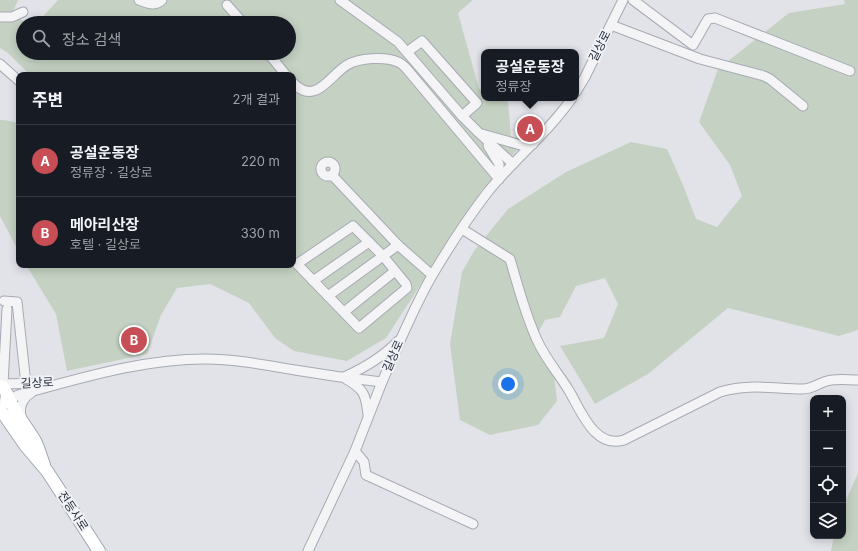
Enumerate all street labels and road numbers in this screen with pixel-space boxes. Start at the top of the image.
street label: 길상로 [585,28,614,64]
street label: 길상로 [379,338,406,374]
street label: 길상로 [20,374,54,391]
street label: 전등사로 [55,488,92,533]

